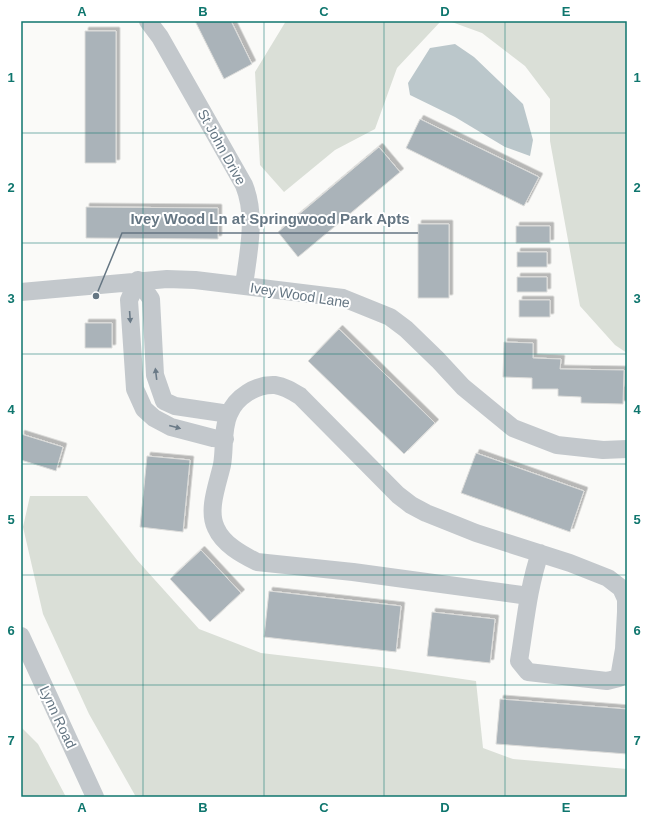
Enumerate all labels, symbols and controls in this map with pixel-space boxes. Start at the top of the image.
text: A [77,4,87,19]
text: B [198,4,208,19]
text: C [319,4,329,19]
text: D [440,4,450,19]
text: E [562,4,571,19]
text: 1 [7,70,15,85]
text: 1 [633,70,641,85]
street label: St John Drive [195,106,249,188]
text: 2 [7,180,15,195]
text: 2 [633,180,641,195]
callout: Ivey Wood Ln at Springwood Park Apts [122,206,418,233]
text: Ivey Wood Ln at Springwood Park Apts [130,210,410,227]
street label: Ivey Wood Lane [249,279,351,311]
text: 3 [7,291,15,306]
text: 3 [633,291,641,306]
one-way arrow [127,311,134,323]
one-way arrow [152,368,159,380]
text: 4 [7,402,15,417]
text: 4 [633,402,641,417]
one-way arrow [169,424,181,430]
text: 5 [7,512,15,527]
text: 5 [633,512,641,527]
text: 6 [7,623,15,638]
text: 6 [633,623,641,638]
street label: Lynn Road [37,683,79,751]
text: 7 [7,733,15,748]
text: 7 [633,733,641,748]
text: A [77,800,87,815]
text: B [198,800,208,815]
text: C [319,800,329,815]
text: D [440,800,450,815]
text: E [562,800,571,815]

